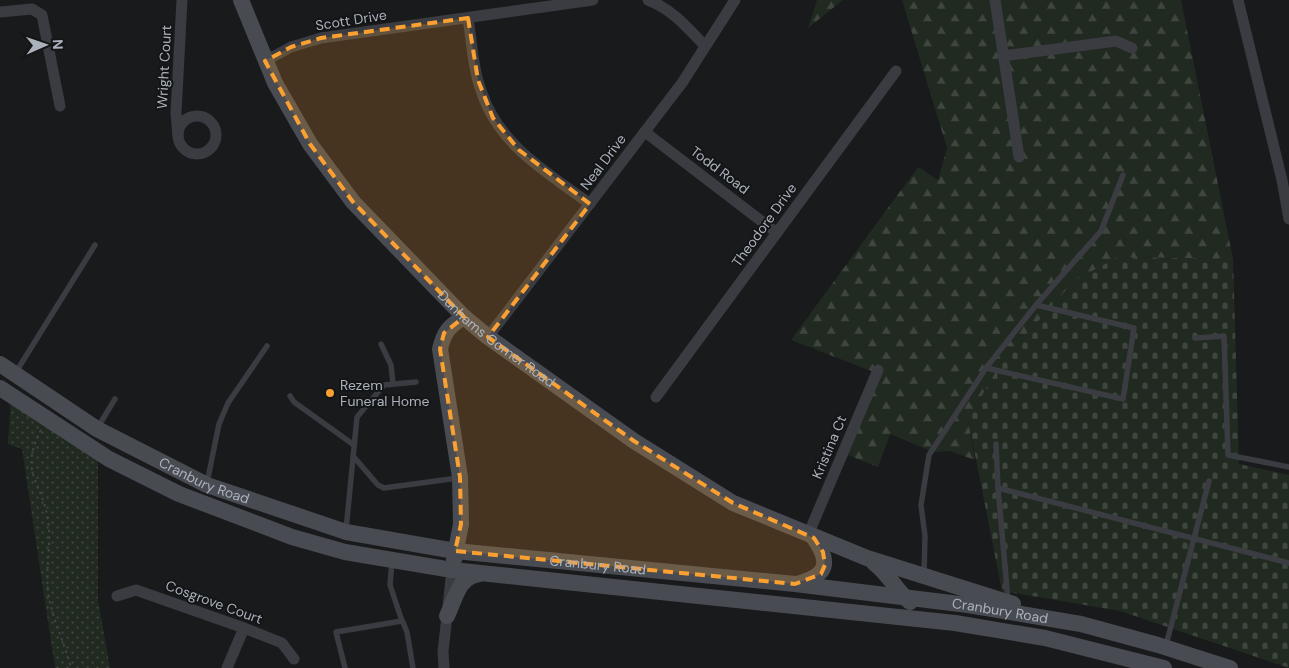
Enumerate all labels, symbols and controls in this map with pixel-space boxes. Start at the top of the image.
street label: Scott Drive [314,5,388,35]
north arrow [20,20,70,70]
street label: Wright Court [153,25,175,109]
text: N [49,39,67,50]
street label: Neal Drive [576,130,630,193]
street label: Todd Road [687,142,753,198]
street label: Theodore Drive [728,180,800,270]
street label: Dunhams Corner Road [434,286,559,391]
place label: Rezem Funeral Home [340,376,429,410]
marker: Rezem Funeral Home [324,387,336,399]
street label: Kristina Ct [808,413,850,481]
street label: Cranbury Road [156,453,252,508]
street label: Cranbury Road [549,551,647,579]
street label: Cosgrove Court [163,576,265,628]
street label: Cranbury Road [951,594,1049,627]

